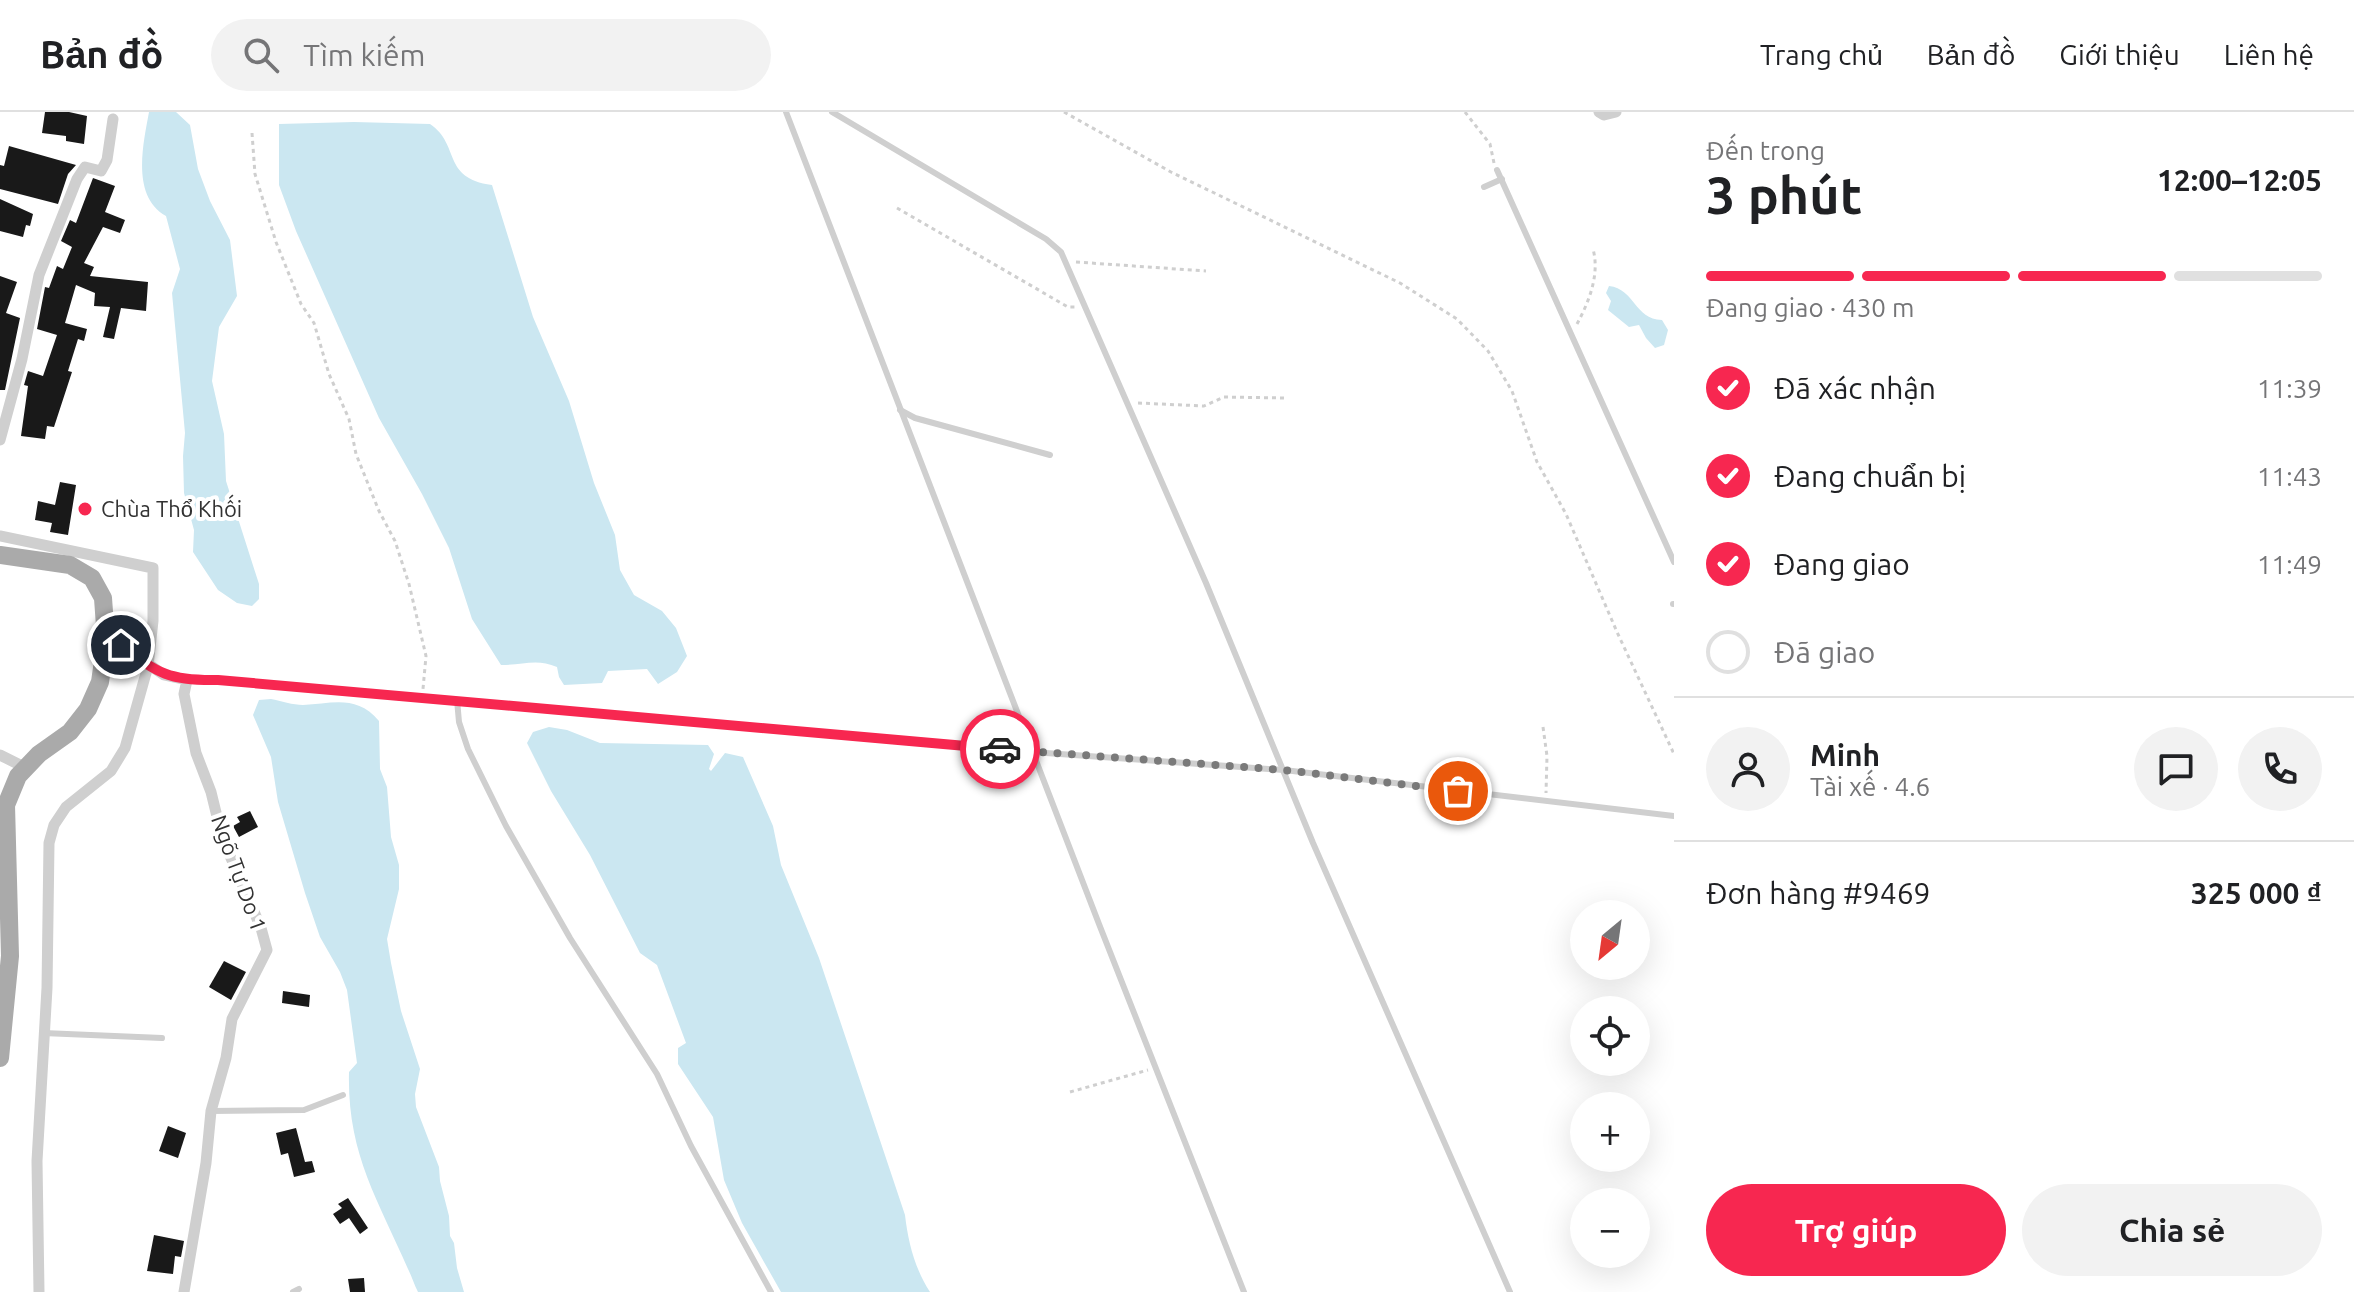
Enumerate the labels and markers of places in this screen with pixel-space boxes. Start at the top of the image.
place label: Chùa Thổ Khối [101,494,242,521]
marker: Chùa Thổ Khối [76,500,94,518]
pin [87,611,155,679]
pin [1424,757,1492,825]

